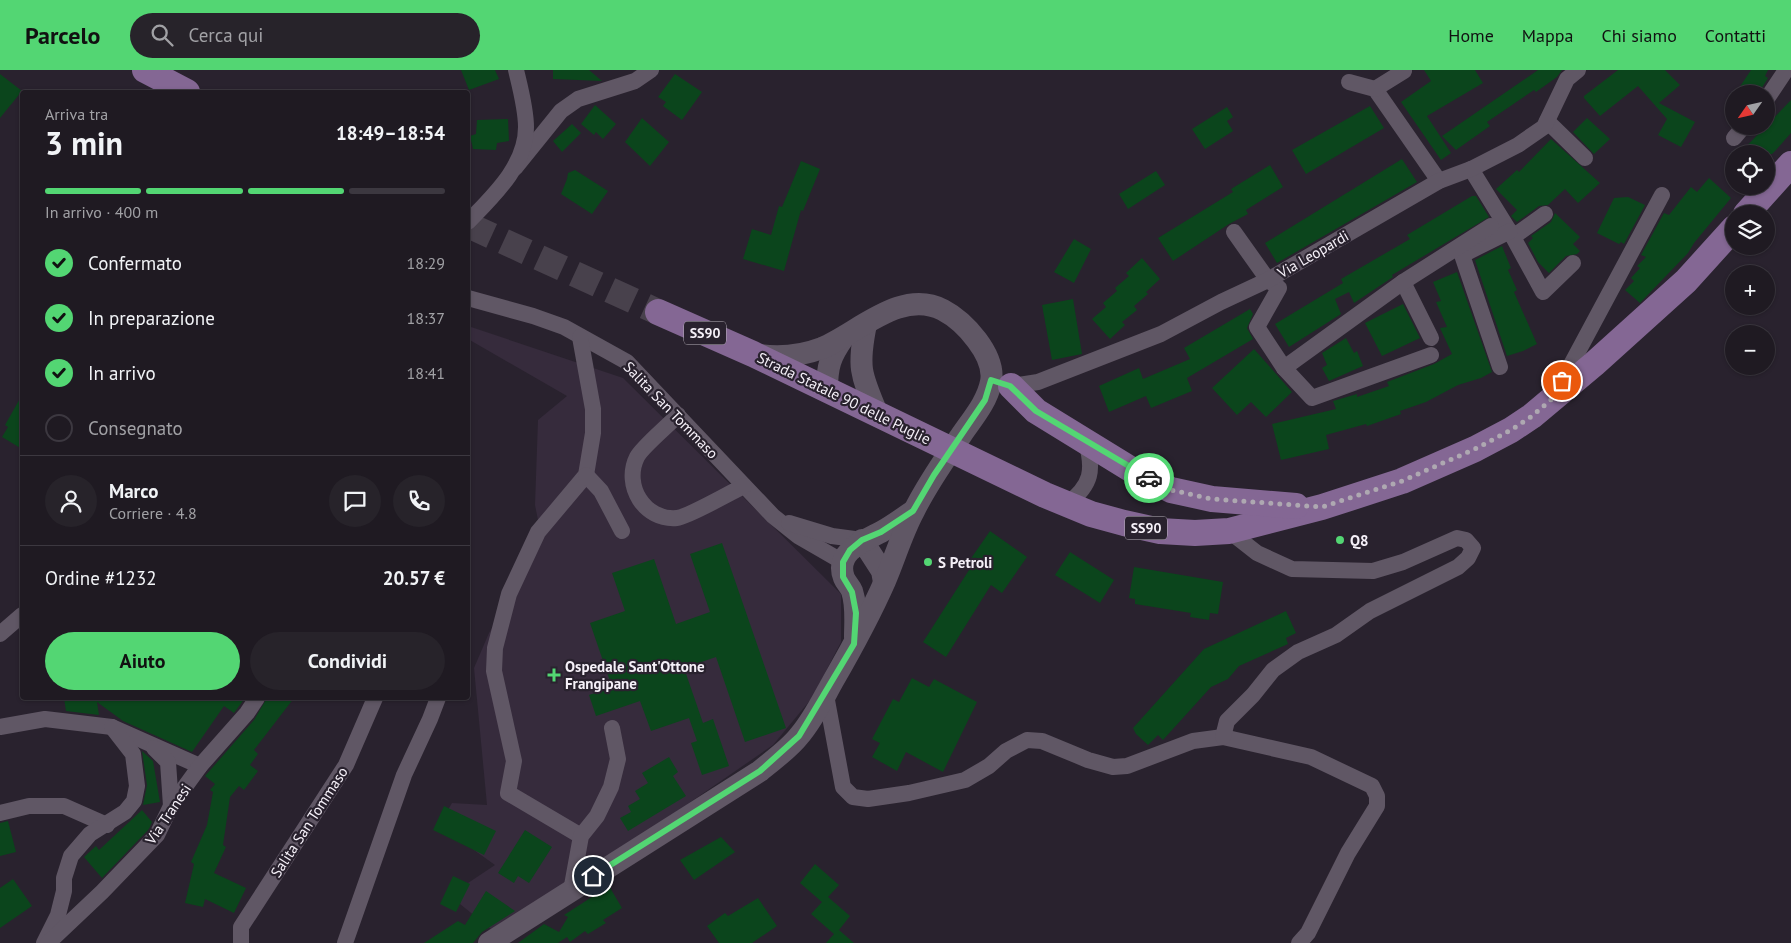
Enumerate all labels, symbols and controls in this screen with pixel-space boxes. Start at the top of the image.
search box [130,13,480,58]
text: Parcelo [25,20,100,51]
icon: search [148,21,176,49]
text: Cerca qui [188,23,263,47]
text: Home [1448,24,1494,47]
text: Mappa [1522,24,1573,47]
text: Chi siamo [1601,24,1677,47]
text: Contatti [1705,24,1766,47]
north arrow [1725,85,1775,135]
map controls [1725,85,1775,375]
text: Arriva tra [45,104,108,124]
text: 18:49–18:54 [336,121,445,145]
text: 3 min [45,122,123,164]
button: locate [1725,145,1775,195]
text: In arrivo · 400 m [45,202,158,222]
button: layers [1725,205,1775,255]
street label: Via Leopardi [1273,226,1352,283]
icon: check [45,249,73,277]
text: Confermato [88,251,182,275]
text: 18:29 [407,253,445,273]
button: + [1725,265,1775,315]
icon: check [45,304,73,332]
text: In preparazione [88,306,215,330]
text: 18:37 [407,308,445,328]
road number: SS90 [684,322,726,344]
button: − [1725,325,1775,375]
street label: Strada Statale 90 delle Puglie [754,348,934,448]
street label: Salita San Tommaso [620,357,722,463]
icon: check [45,359,73,387]
pin [1541,360,1583,402]
text: In arrivo [88,361,156,385]
text: 18:41 [407,363,445,383]
icon: bag [1548,367,1576,395]
text: Consegnato [88,416,183,440]
courier [1124,453,1174,503]
icon: car [1135,464,1163,492]
button: person [45,475,97,527]
button: chat [329,475,381,527]
button: phone [393,475,445,527]
text: Marco [109,479,158,503]
text: Corriere · 4.8 [109,503,197,523]
road number: SS90 [1125,516,1167,539]
place label: Q8 [1350,531,1369,550]
marker: Q8 [1334,534,1346,546]
place label: S Petroli [938,553,992,572]
marker: S Petroli [922,556,934,568]
text: Ordine #1232 [45,566,157,590]
text: 20.57 € [383,566,445,590]
button: Aiuto [45,632,240,690]
button: Condividi [250,632,445,690]
place label: Ospedale Sant'Ottone Frangipane [565,657,705,693]
marker: Ospedale Sant'Ottone Frangipane [547,668,561,682]
street label: Salita San Tommaso [266,763,352,881]
street label: Via Tranesi [140,780,195,849]
pin [572,855,614,897]
icon: home [579,862,607,890]

